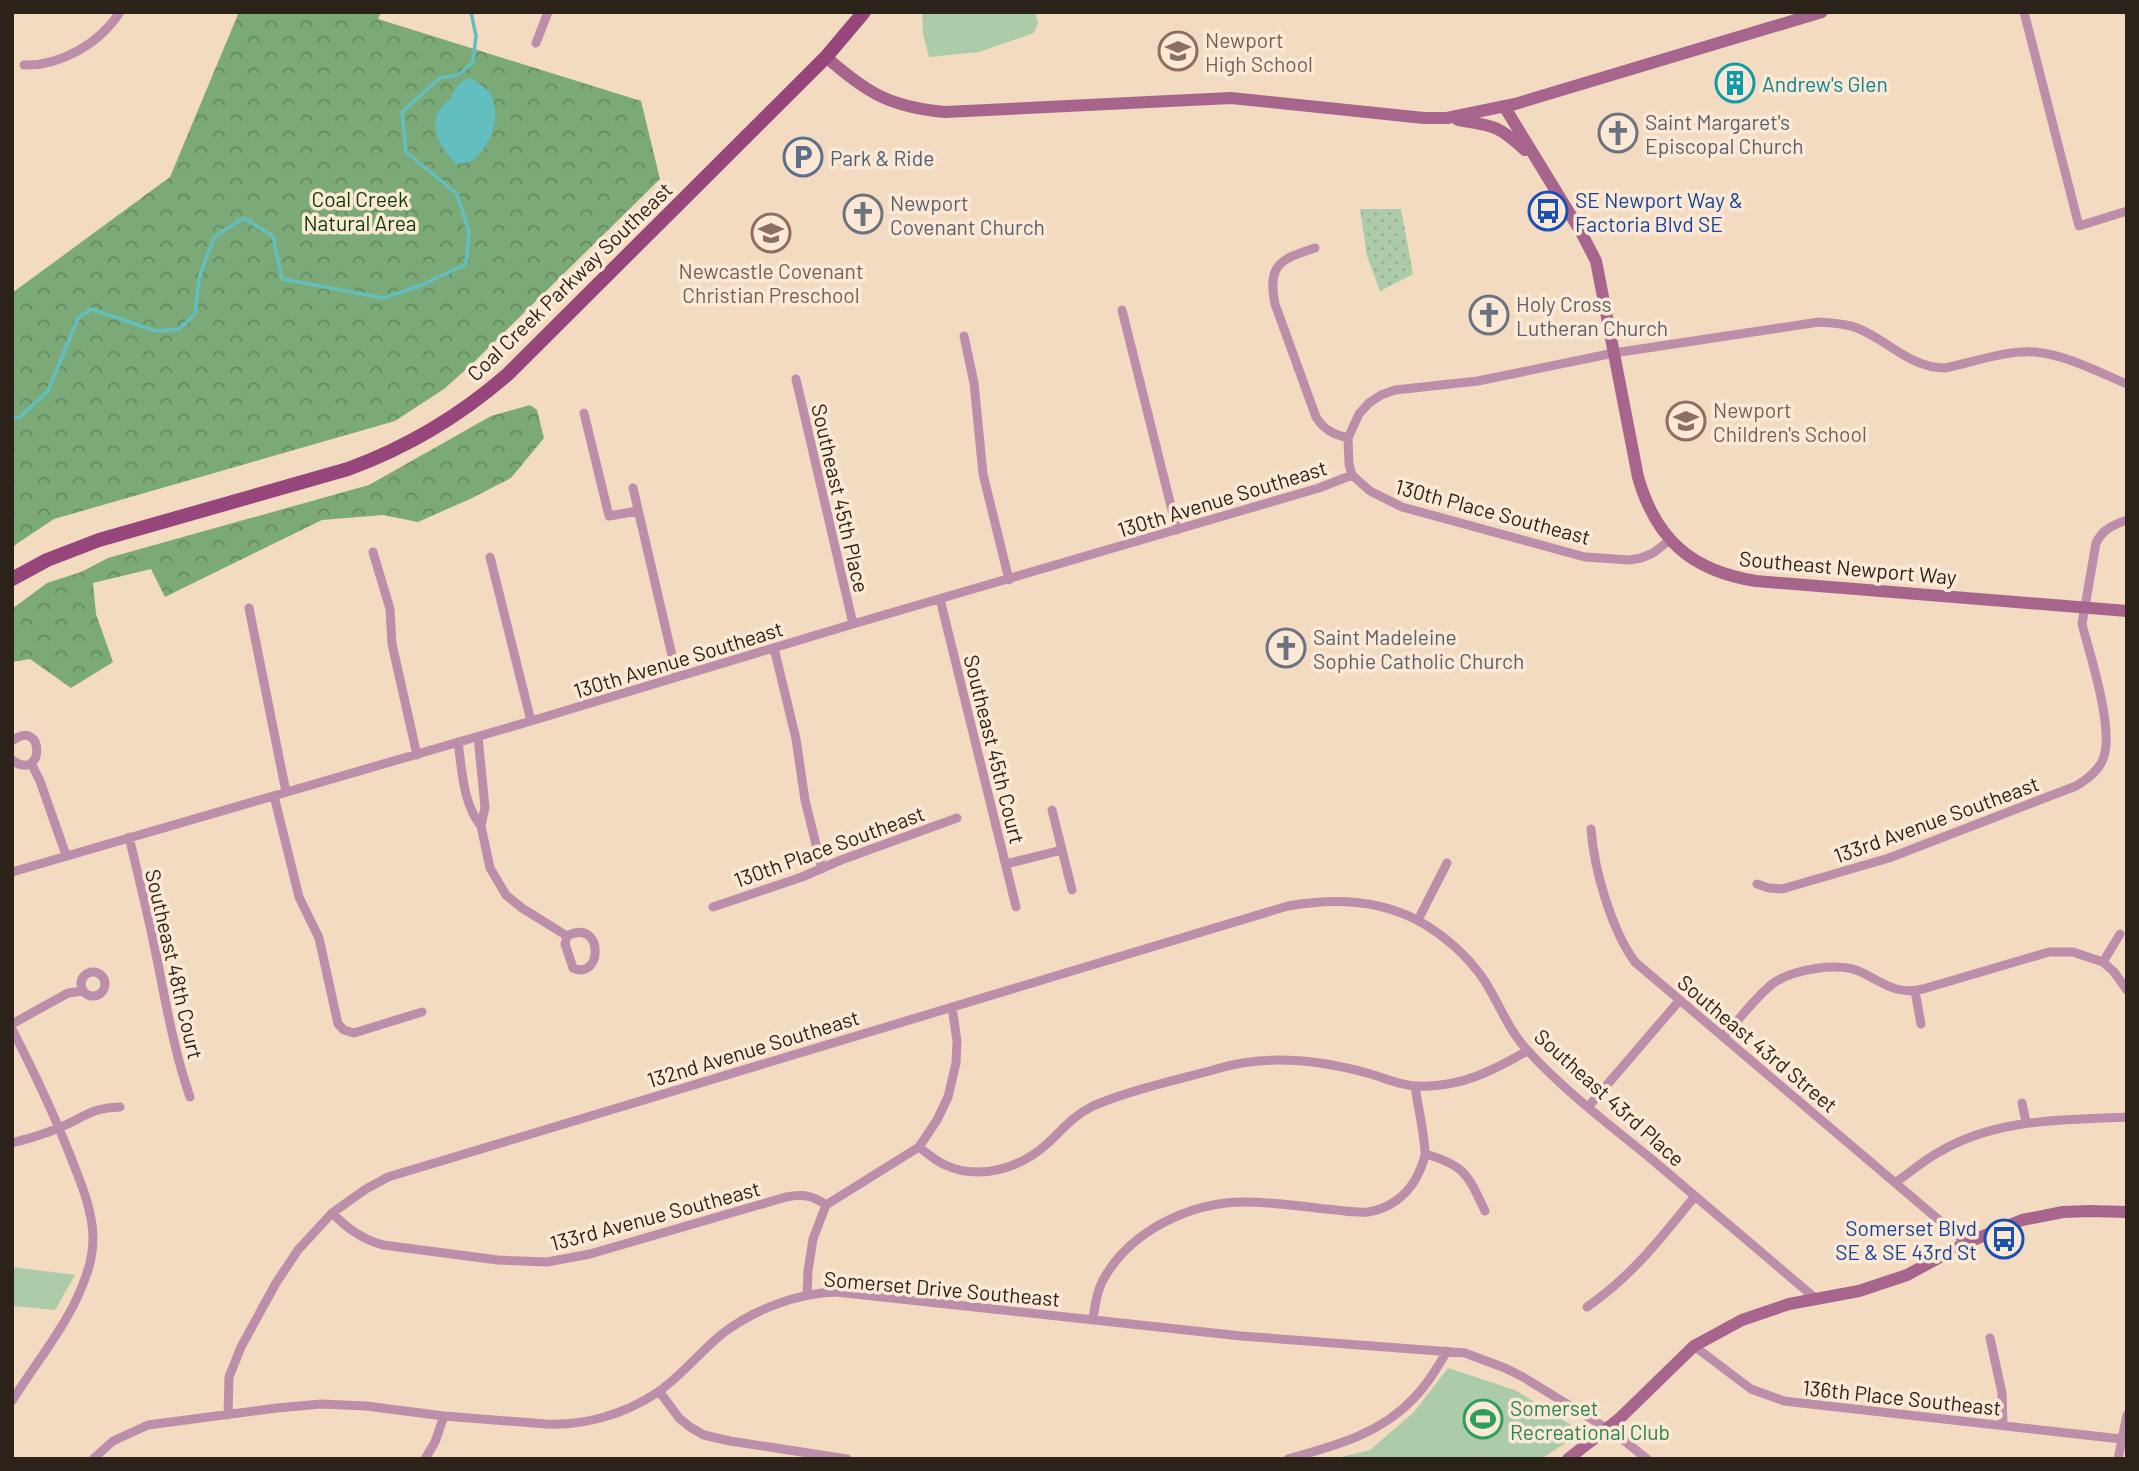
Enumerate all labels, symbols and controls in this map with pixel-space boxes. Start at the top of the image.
place label: Newport High School [1205,27,1313,76]
school or university icon: Newport High School [1157,30,1199,72]
building icon: Andrew's Glen [1714,62,1756,104]
place label: Andrew's Glen [1762,71,1888,96]
place label: Saint Margaret's Episcopal Church [1645,109,1804,158]
church icon: Saint Margaret's Episcopal Church [1597,112,1639,154]
parking icon: Park & Ride [782,136,824,178]
place label: Park & Ride [830,145,934,170]
street label: Coal Creek Parkway Southeast [461,176,677,386]
park label: Coal Creek Natural Area [303,186,417,235]
place label: SE Newport Way & Factoria Blvd SE [1575,187,1743,236]
place label: Newport Covenant Church [890,190,1045,239]
bus stop icon: SE Newport Way & Factoria Blvd SE [1527,190,1569,232]
church icon: Newport Covenant Church [842,193,884,235]
school or university icon: Newcastle Covenant Christian Preschool [750,212,792,254]
place label: Newcastle Covenant Christian Preschool [678,258,864,307]
place label: Holy Cross Lutheran Church [1516,291,1668,340]
church icon: Holy Cross Lutheran Church [1468,294,1510,336]
place label: Newport Children's School [1713,397,1867,446]
school or university icon: Newport Children's School [1665,400,1707,442]
street label: Southeast 45th Place [807,401,875,595]
street label: 130th Avenue Southeast [1114,454,1330,542]
street label: 130th Place Southeast [1393,473,1593,549]
street label: Southeast Newport Way [1738,545,1958,589]
street label: 130th Avenue Southeast [570,615,786,703]
place label: Saint Madeleine Sophie Catholic Church [1313,624,1524,673]
church icon: Saint Madeleine Sophie Catholic Church [1265,627,1307,669]
street label: Southeast 45th Court [959,652,1031,846]
street label: 133rd Avenue Southeast [1830,770,2042,868]
street label: 130th Place Southeast [730,800,928,892]
street label: Southeast 48th Court [141,867,209,1061]
street label: Southeast 43rd Street [1673,969,1843,1117]
street label: 132nd Avenue Southeast [644,1004,862,1092]
street label: Southeast 43rd Place [1530,1023,1690,1171]
street label: 133rd Avenue Southeast [547,1175,763,1255]
place label: Somerset Blvd SE & SE 43rd St [1835,1215,1977,1264]
bus stop icon: Somerset Blvd SE & SE 43rd St [1983,1218,2025,1260]
street label: Somerset Drive Southeast [823,1265,1061,1311]
street label: 136th Place Southeast [1801,1374,2003,1420]
place label: Somerset Recreational Club [1510,1395,1670,1444]
sports icon: Somerset Recreational Club [1462,1398,1504,1440]

